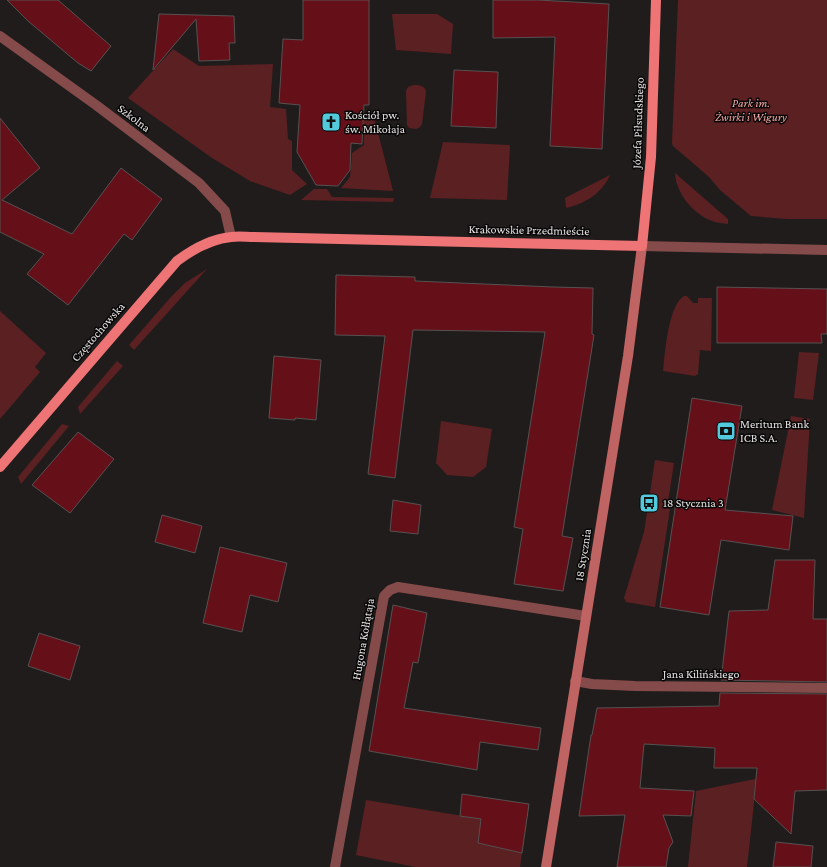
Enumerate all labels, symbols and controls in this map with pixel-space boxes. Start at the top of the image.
street label: Józefa Piłsudskiego [629,77,647,170]
park label: Park im. Żwirki i Wigury [715,96,787,124]
street label: Szkolna [115,101,154,135]
place label: Kościół pw. św. Mikołaja [345,108,405,136]
church icon: Kościół pw. św. Mikołaja [320,111,342,133]
street label: Krakowskie Przedmieście [468,222,590,238]
street label: Częstochowska [68,299,128,364]
place label: Meritum Bank ICB S.A. [740,417,809,445]
bank icon: Meritum Bank ICB S.A. [715,420,737,442]
bus stop icon: 18 Stycznia 3 [638,492,660,514]
place label: 18 Stycznia 3 [663,496,724,510]
street label: 18 Stycznia [572,527,594,582]
street label: Hugona Kołłątaja [349,597,377,681]
street label: Jana Kilińskiego [662,667,739,681]

